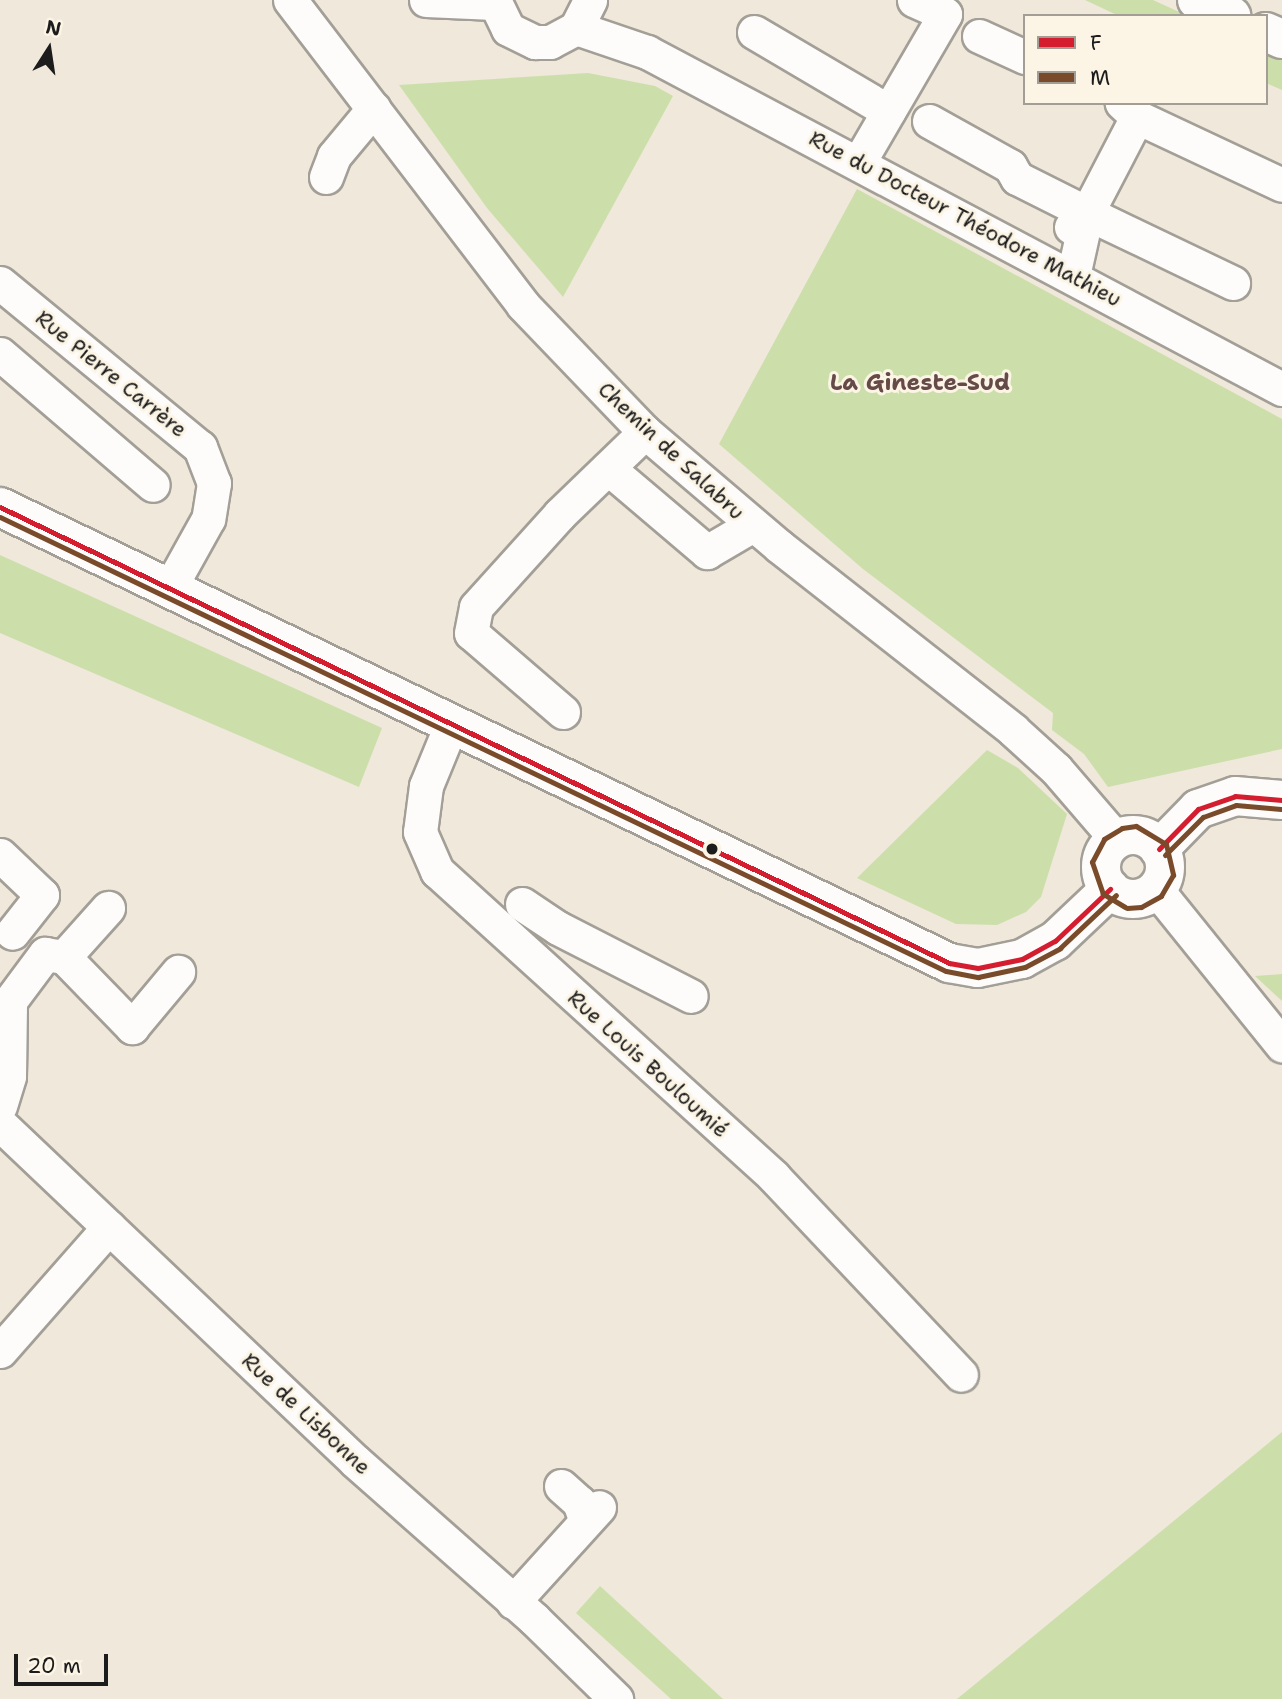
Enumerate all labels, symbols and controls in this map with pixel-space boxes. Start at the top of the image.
north arrow [14,14,84,84]
text: N [44,14,63,42]
legend [1023,14,1268,105]
text: F [1090,29,1102,57]
text: M [1090,64,1110,92]
street label: Rue du Docteur Théodore Mathieu [805,126,1125,312]
street label: Rue Pierre Carrère [30,305,192,443]
district label: La Gineste-Sud [830,368,1010,396]
street label: Chemin de Salabru [593,377,749,525]
unlabelled marker [705,842,719,856]
street label: Rue Louis Bouloumié [563,985,733,1143]
street label: Rue de Lisbonne [237,1348,375,1480]
scale bar [18,1640,112,1684]
text: 20 m [27,1652,81,1680]

